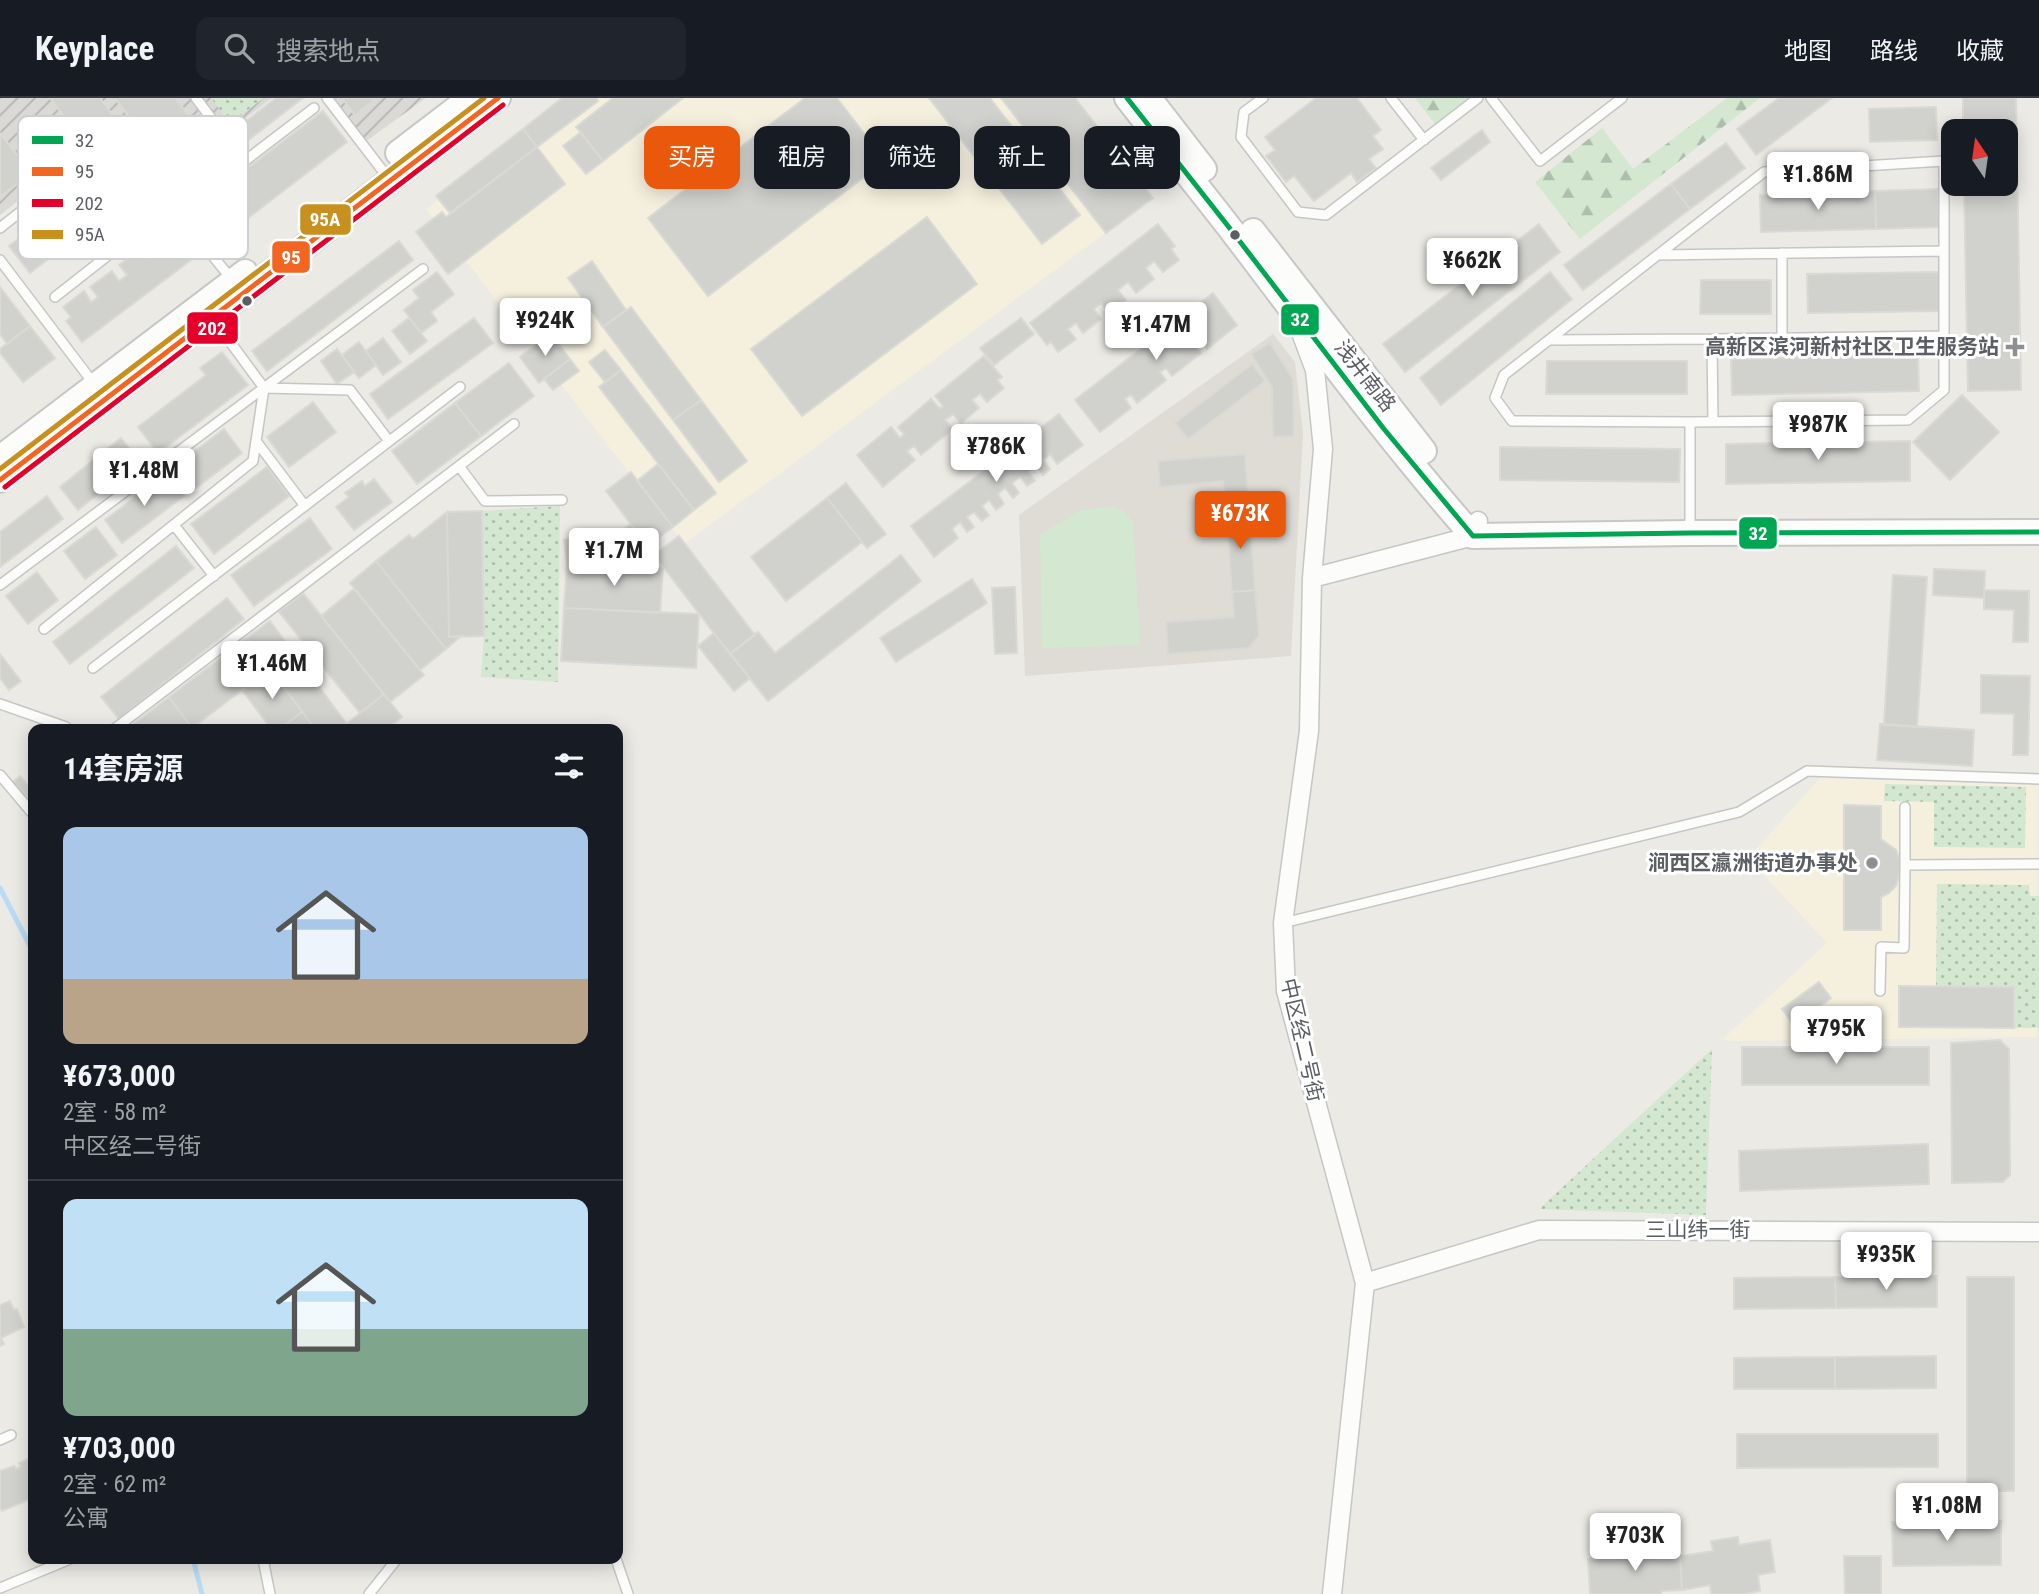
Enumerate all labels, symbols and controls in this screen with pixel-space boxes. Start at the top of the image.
search box [196,17,686,80]
text: Keyplace [35,29,154,68]
icon: search [220,29,258,67]
text: 搜索地点 [276,36,380,66]
text: 地图 [1784,37,1832,65]
text: 路线 [1870,37,1918,65]
text: 收藏 [1956,37,2004,65]
legend [18,116,248,259]
north arrow [1941,119,2018,196]
map controls [1941,119,2018,196]
chip: 买房 [644,126,740,189]
chip: 租房 [754,126,850,189]
chip: 筛选 [864,126,960,189]
chip: 新上 [974,126,1070,189]
chip: 公寓 [1084,126,1180,189]
text: 32 [75,129,94,152]
pin: ¥1.86M [1761,152,1875,212]
text: 95 [75,160,94,183]
text: ¥1.86M [1783,161,1853,188]
text: 202 [75,192,103,215]
line badge: 95A [299,203,352,236]
text: 95A [310,208,341,231]
text: 95A [75,223,105,246]
unlabelled marker [1228,228,1242,242]
pin: ¥662K [1423,238,1521,298]
line badge: 95 [271,240,311,274]
text: 95 [281,246,301,269]
text: ¥662K [1443,247,1501,274]
unlabelled marker [240,294,254,308]
pin: ¥924K [496,299,594,358]
pin: ¥1.47M [1099,302,1213,362]
line badge: 32 [1280,303,1320,336]
text: ¥924K [516,307,574,334]
text: 32 [1290,308,1310,331]
line badge: 202 [186,311,239,345]
text: ¥1.47M [1121,311,1191,338]
text: 202 [198,317,226,340]
place label: 高新区滨河新村社区卫生服务站 [1705,335,1999,359]
street label: 浅井南路 [1330,336,1400,416]
marker: 高新区滨河新村社区卫生服务站 [2005,337,2025,357]
pin: ¥987K [1769,402,1867,462]
text: ¥987K [1789,411,1847,438]
pin: ¥786K [947,424,1045,484]
text: ¥786K [967,433,1025,460]
pin: ¥1.48M [87,448,201,508]
text: ¥1.48M [109,457,179,484]
pin: ¥673K [1191,491,1289,551]
text: ¥673K [1211,500,1269,527]
line badge: 32 [1738,516,1778,550]
text: 32 [1748,522,1768,545]
pin: ¥1.7M [565,528,663,588]
text: ¥1.7M [585,537,643,564]
pin: ¥1.46M [215,642,329,701]
text: ¥1.46M [237,650,307,677]
icon: filters [550,747,588,785]
text: 14套房源 [63,751,183,786]
place label: 涧西区瀛洲街道办事处 [1648,851,1858,875]
marker: 涧西区瀛洲街道办事处 [1864,855,1880,871]
icon: home [263,872,389,998]
street label: 中区经二号街 [1276,976,1328,1104]
pin: ¥795K [1787,1006,1885,1066]
text: ¥795K [1807,1015,1865,1042]
text: ¥673,000 [63,1058,176,1093]
text: 2室 · 58 m² [63,1099,166,1126]
text: 中区经二号街 [63,1133,201,1160]
street label: 三山纬一街 [1646,1218,1751,1242]
pin: ¥935K [1837,1232,1935,1292]
text: ¥935K [1857,1241,1915,1268]
icon: home [263,1244,389,1370]
text: ¥703,000 [63,1430,176,1465]
text: 2室 · 62 m² [63,1471,166,1498]
pin: ¥1.08M [1890,1484,2004,1543]
text: ¥1.08M [1912,1492,1982,1519]
text: 公寓 [63,1505,109,1532]
pin: ¥703K [1586,1514,1684,1573]
text: ¥703K [1606,1522,1664,1549]

